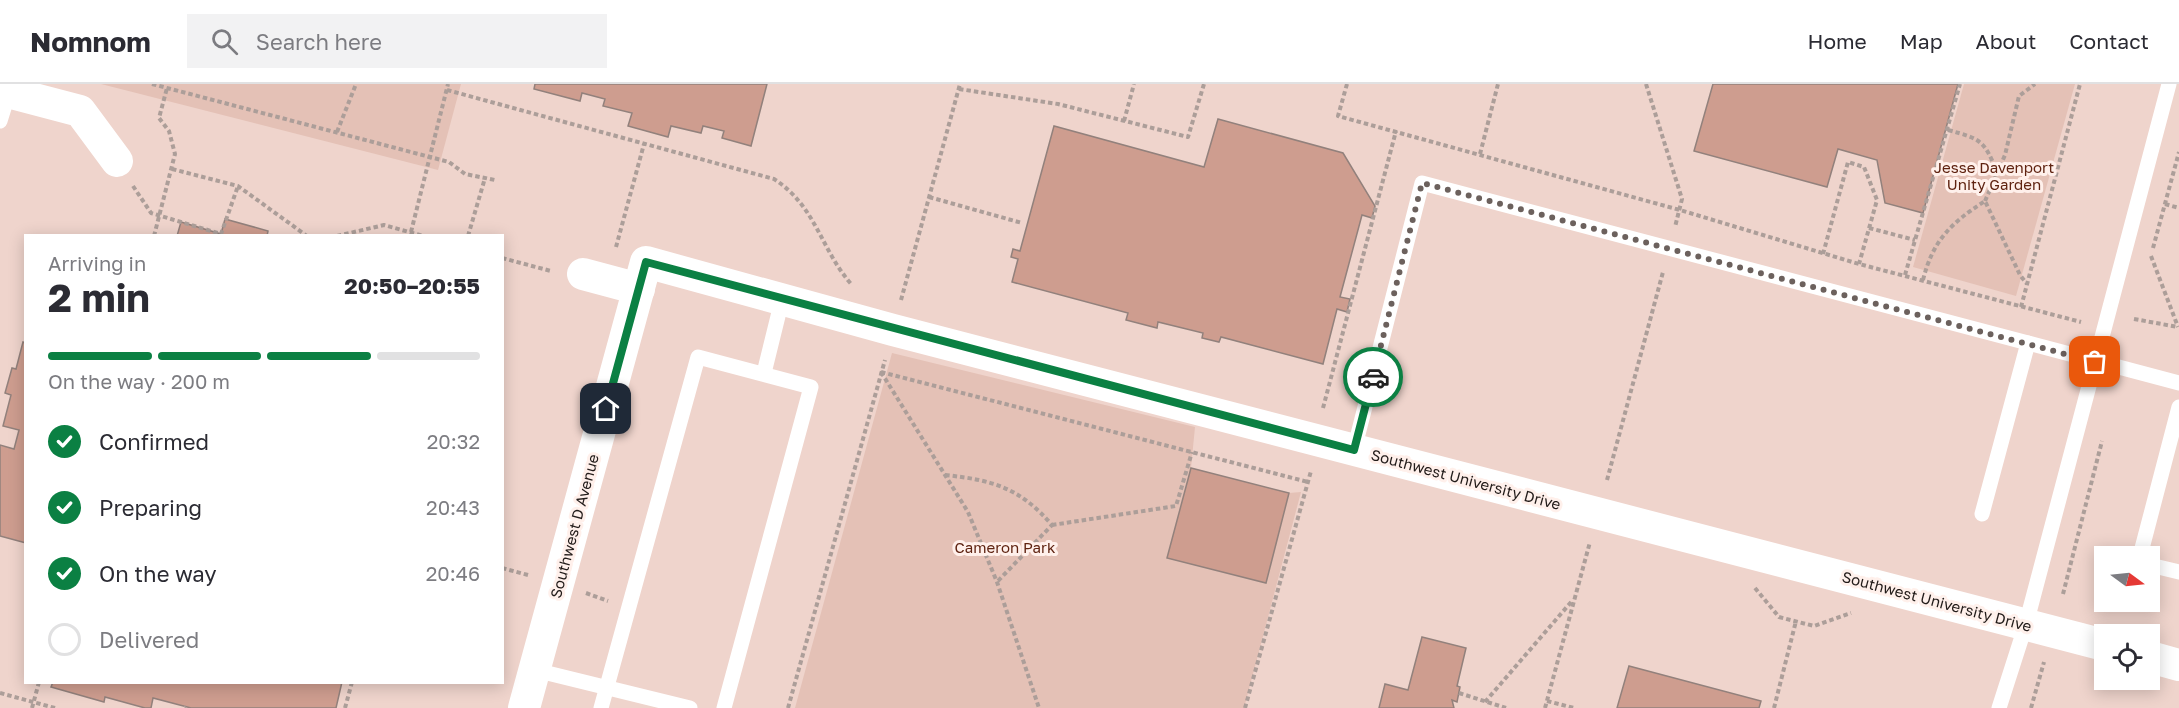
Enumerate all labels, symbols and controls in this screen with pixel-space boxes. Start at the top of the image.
search box [187,14,607,68]
text: Nomnom [30,25,151,58]
icon: search [208,25,241,58]
text: Search here [256,28,382,55]
text: Home [1807,28,1867,54]
text: Map [1900,28,1943,54]
text: About [1976,28,2036,54]
text: Contact [2069,28,2149,54]
park label: Jesse Davenport Unity Garden [1934,158,2054,193]
text: Arriving in [48,251,146,275]
text: 20:50–20:55 [344,272,480,299]
text: 2 min [48,274,150,321]
pin [2069,336,2120,387]
icon: bag [2078,345,2111,378]
courier [1343,347,1403,407]
icon: car [1357,361,1390,394]
text: On the way · 200 m [48,369,230,393]
pin [580,383,631,434]
icon: home [589,392,622,425]
icon: check [48,425,81,458]
text: Confirmed [99,428,209,455]
text: 20:32 [427,429,480,453]
street label: Southwest University Drive [1369,445,1563,513]
street label: Southwest D Avenue [546,452,602,600]
icon: check [48,491,81,524]
text: Preparing [99,494,202,521]
text: 20:43 [426,495,480,519]
park label: Cameron Park [955,538,1056,556]
north arrow [2094,546,2160,612]
map controls [2094,546,2160,690]
icon: check [48,557,81,590]
text: On the way [99,560,217,587]
text: 20:46 [426,561,480,585]
street label: Southwest University Drive [1840,567,2034,635]
button: locate [2094,624,2160,690]
text: Delivered [99,626,199,653]

